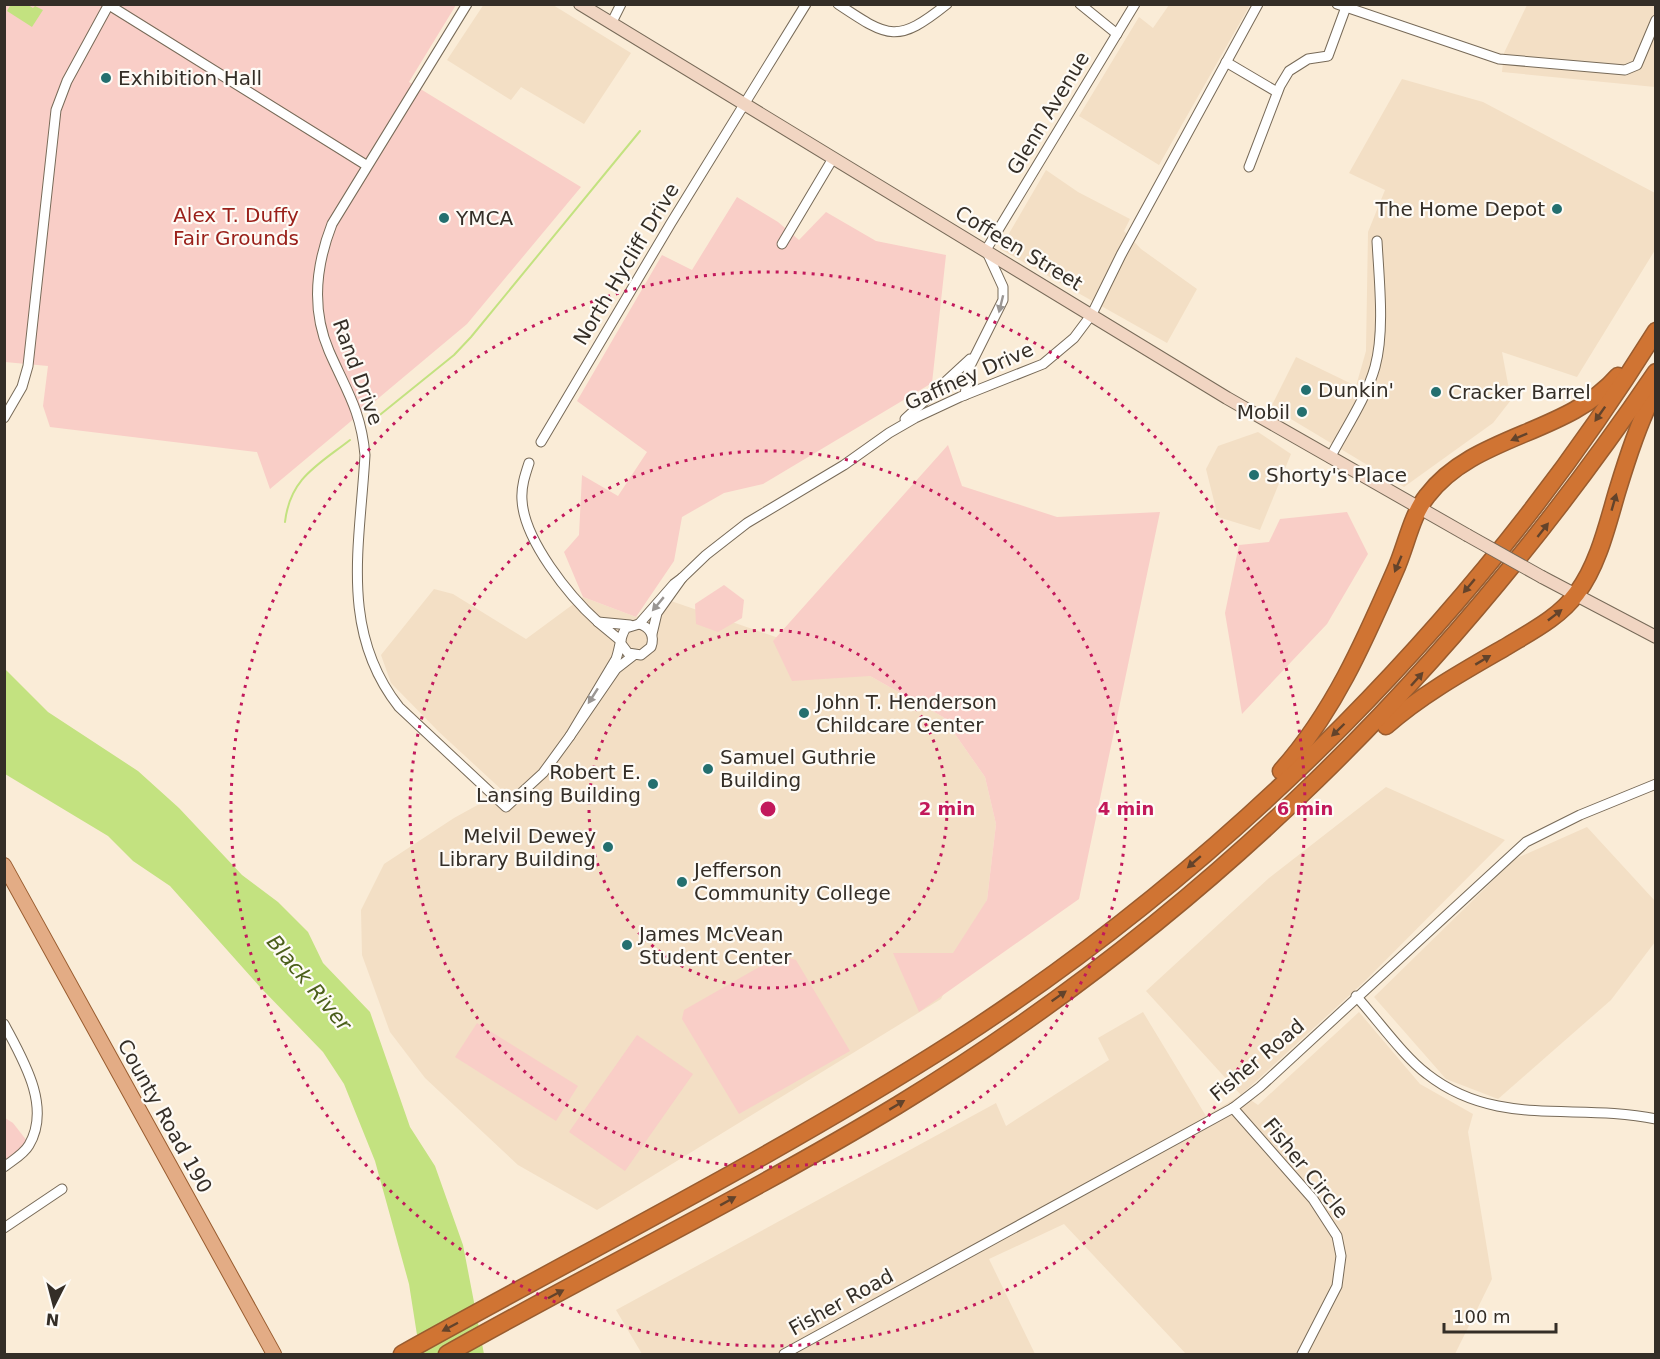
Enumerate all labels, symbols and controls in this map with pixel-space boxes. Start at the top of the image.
street label: Glenn Avenue [1002,47,1094,179]
place label: Exhibition Hall [118,66,262,90]
marker: Exhibition Hall [99,71,113,85]
street label: North Hycliff Drive [568,179,684,349]
place label: The Home Depot [1375,197,1545,221]
street label: Coffeen Street [951,201,1087,296]
marker: The Home Depot [1550,202,1564,216]
park label: Alex T. Duffy Fair Grounds [173,203,299,250]
place label: YMCA [455,206,513,230]
marker: YMCA [437,211,451,225]
one-way arrow [995,295,1005,313]
street label: Rand Drive [328,316,388,428]
street label: Gaffney Drive [901,337,1037,415]
place label: Dunkin' [1318,378,1394,402]
place label: Cracker Barrel [1448,380,1591,404]
marker: Dunkin' [1299,383,1313,397]
marker: Cracker Barrel [1429,385,1443,399]
place label: Mobil [1237,400,1290,424]
marker: Mobil [1295,405,1309,419]
one-way arrow [1594,406,1606,422]
one-way arrow [1509,432,1527,442]
place label: Shorty's Place [1266,463,1407,487]
marker: Shorty's Place [1247,468,1261,482]
one-way arrow [1610,493,1620,511]
one-way arrow [1536,522,1549,538]
one-way arrow [1393,555,1403,573]
one-way arrow [1462,578,1475,594]
one-way arrow [651,596,664,612]
one-way arrow [1547,609,1563,622]
one-way arrow [1475,655,1491,666]
one-way arrow [1410,671,1424,686]
one-way arrow [588,688,599,704]
place label: John T. Henderson Childcare Center [814,690,997,737]
marker: John T. Henderson Childcare Center [797,706,811,720]
one-way arrow [1330,723,1345,737]
place label: Samuel Guthrie Building [720,745,876,792]
place label: Robert E. Lansing Building [476,760,641,807]
marker: Samuel Guthrie Building [701,762,715,776]
marker: Robert E. Lansing Building [646,777,660,791]
text: 2 min [919,798,975,819]
text: 4 min [1098,798,1154,819]
text: 6 min [1277,798,1333,819]
centre of rings [758,799,778,819]
place label: Melvil Dewey Library Building [439,824,596,871]
marker: Melvil Dewey Library Building [601,840,615,854]
one-way arrow [1187,855,1202,868]
place label: Jefferson Community College [692,858,891,905]
marker: Jefferson Community College [675,875,689,889]
place label: James McVean Student Center [637,922,792,969]
water label: Black River [262,930,357,1037]
marker: James McVean Student Center [620,938,634,952]
one-way arrow [1051,990,1067,1002]
street label: Fisher Road [1205,1014,1309,1106]
street label: County Road 190 [113,1035,217,1197]
one-way arrow [889,1099,905,1110]
street label: Fisher Circle [1258,1113,1354,1223]
one-way arrow [720,1195,736,1206]
street label: Fisher Road [785,1263,897,1341]
north arrow [24,1275,84,1335]
one-way arrow [548,1289,565,1299]
scale bar [1444,1296,1556,1334]
text: 100 m [1453,1306,1511,1327]
text: N [45,1309,60,1330]
one-way arrow [442,1322,459,1332]

